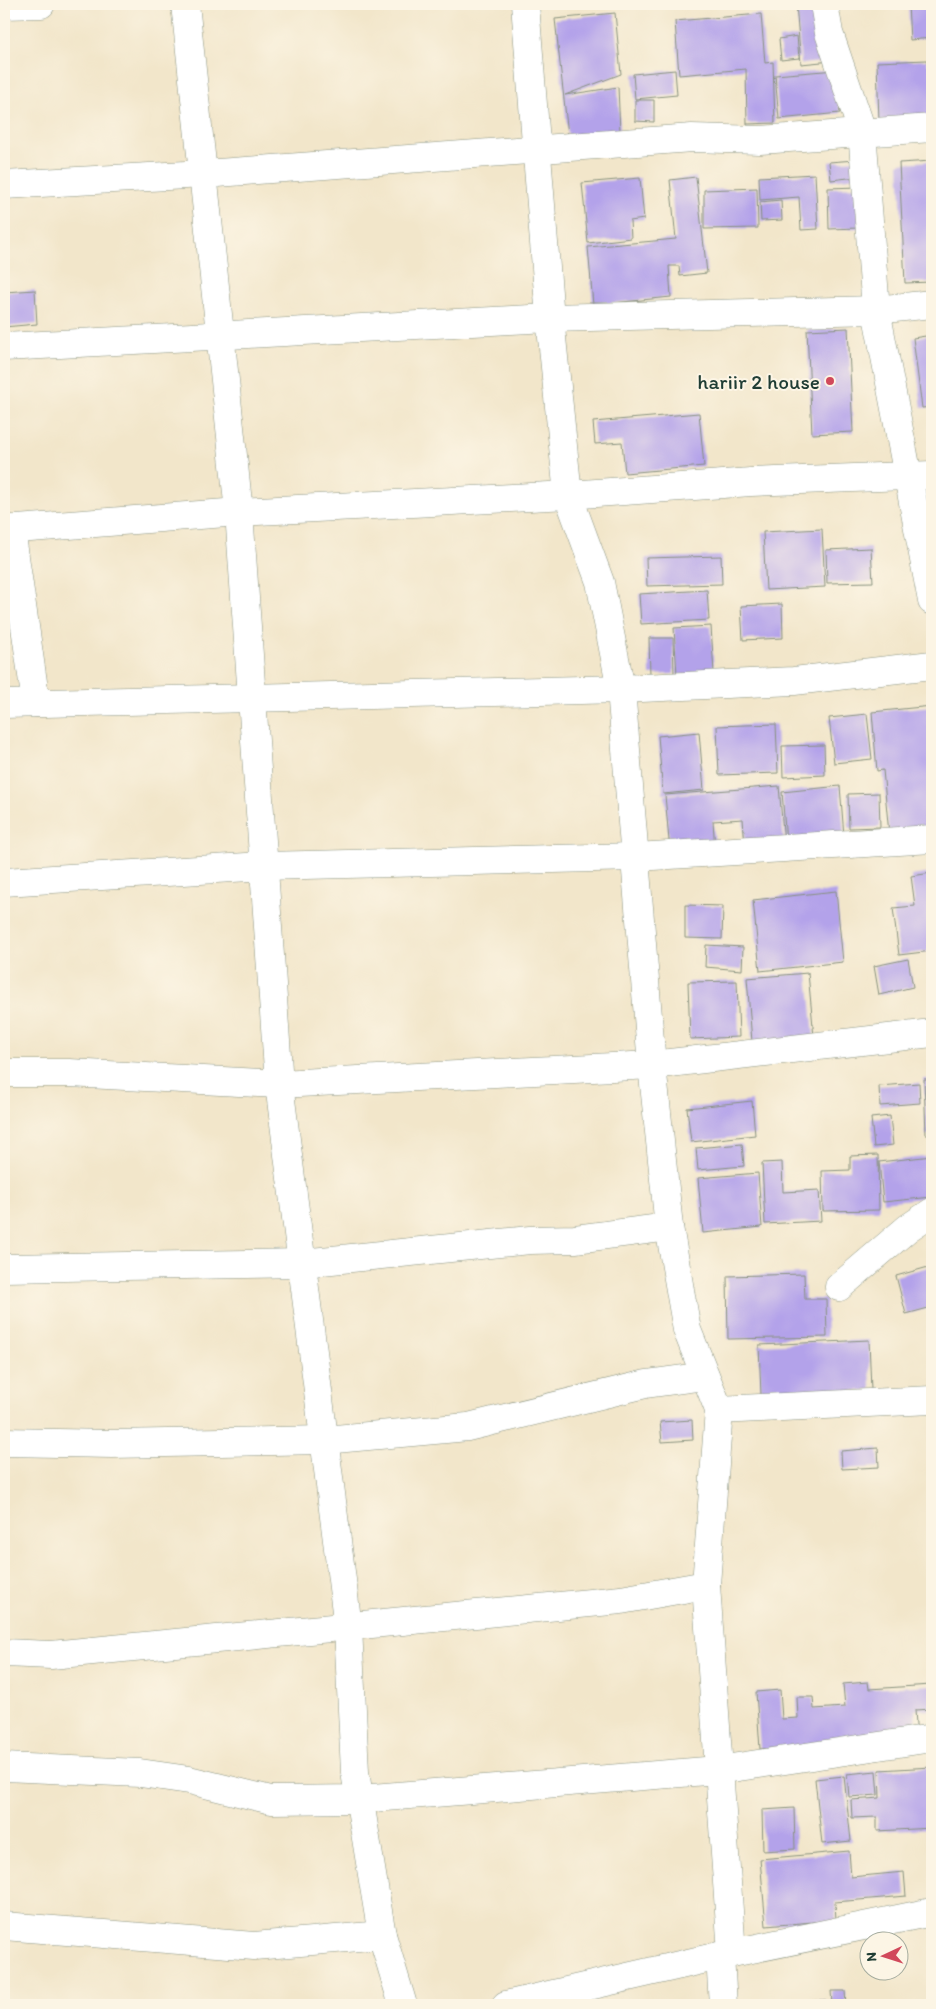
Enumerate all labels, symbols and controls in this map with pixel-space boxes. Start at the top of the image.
place label: hariir 2 house [697,369,820,394]
marker: hariir 2 house [824,375,836,387]
north arrow [858,1932,908,1982]
text: N [863,1952,880,1962]

